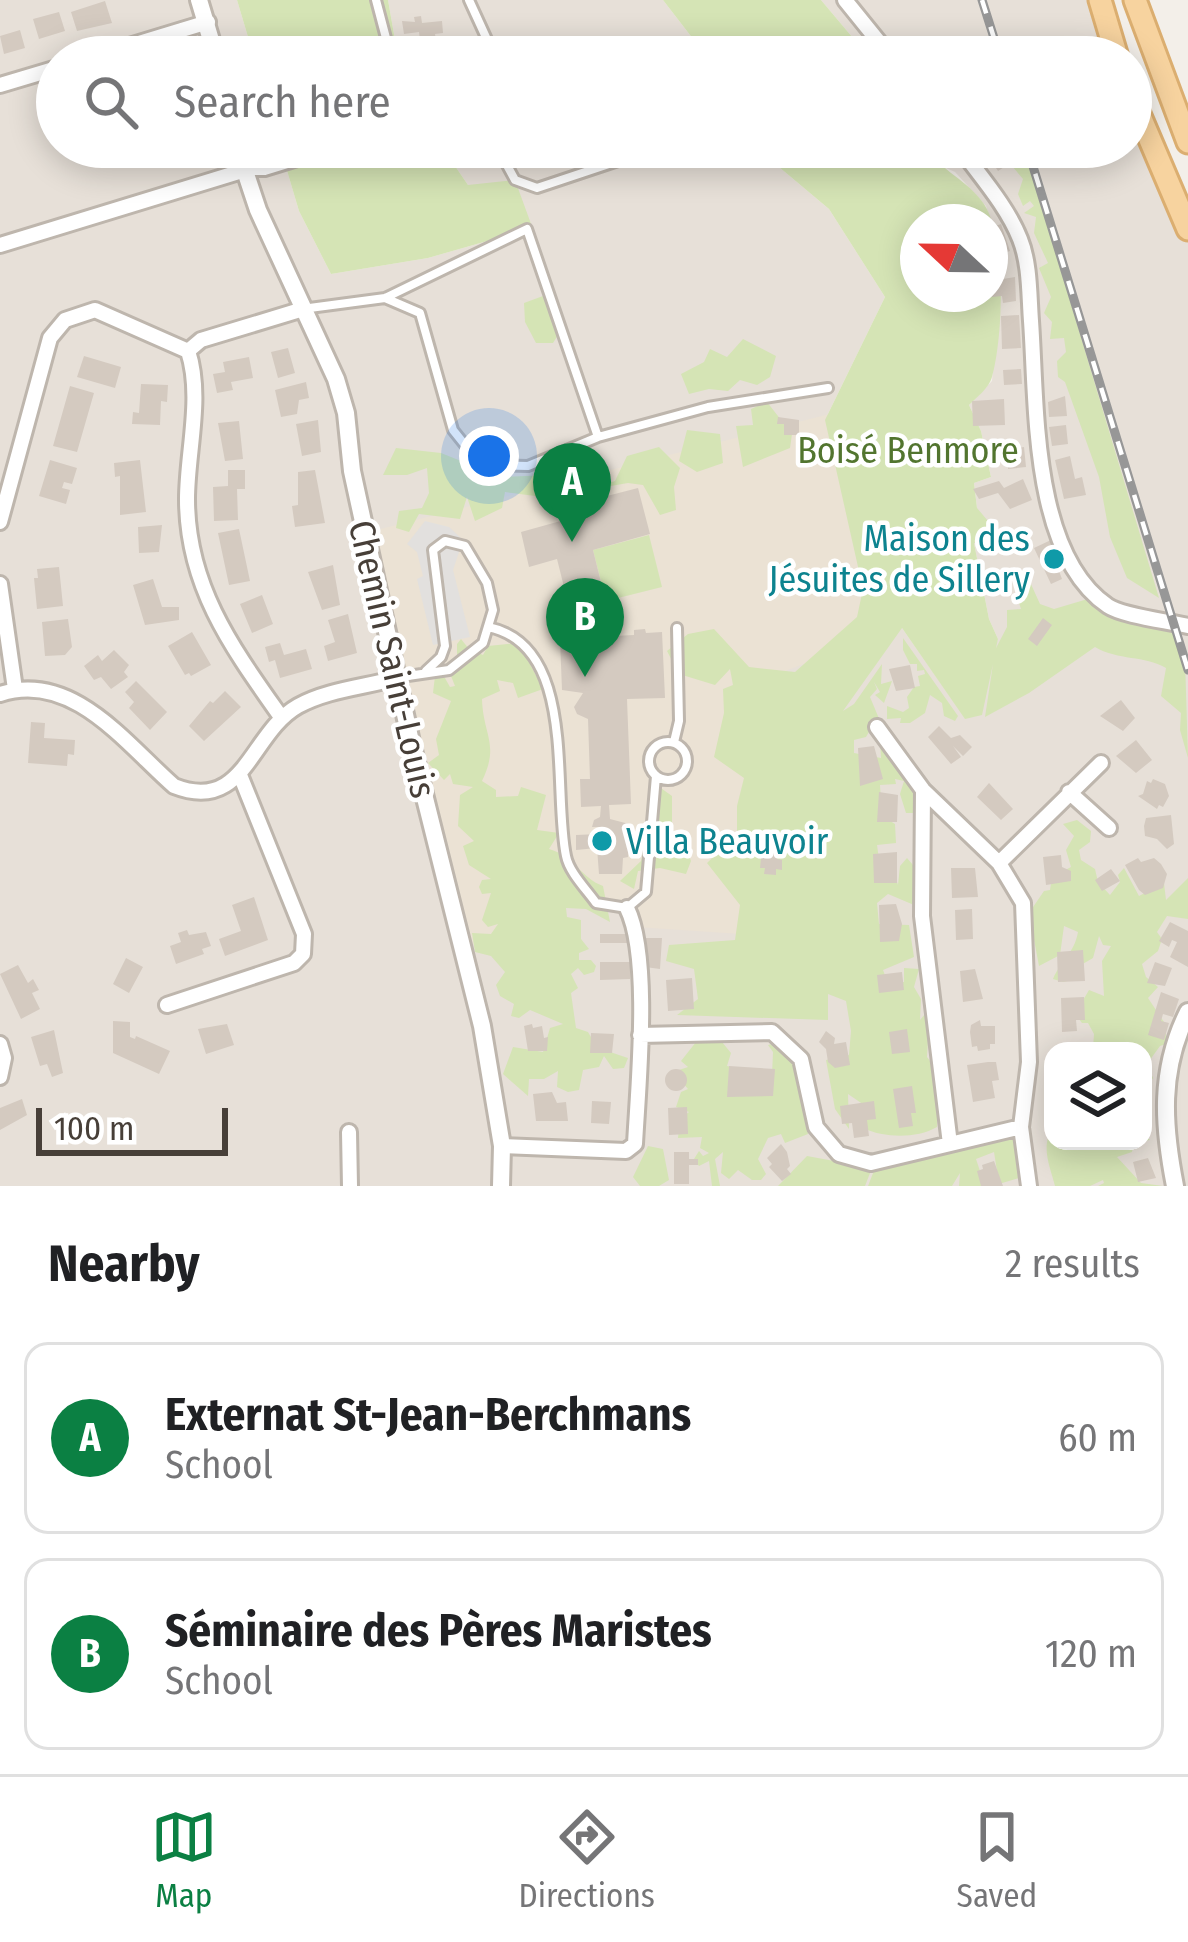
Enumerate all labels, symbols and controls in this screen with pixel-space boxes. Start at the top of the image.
search box [36,36,1152,168]
icon: search [78,69,144,135]
text: Search here [174,75,391,129]
north arrow [900,204,1008,312]
your location [459,426,519,486]
park label: Boisé Benmore [797,429,1019,473]
pin: A [533,443,611,542]
street label: Chemin Saint-Louis [339,516,445,802]
place label: Maison des Jésuites de Sillery [769,517,1030,602]
marker: Maison des Jésuites de Sillery [1041,546,1067,572]
pin: B [546,578,624,677]
place label: Villa Beauvoir [626,820,829,864]
marker: Villa Beauvoir [589,828,615,854]
map controls [1044,1042,1152,1150]
button: layers [1044,1042,1152,1150]
scale bar [36,1102,228,1155]
text: 100 m [54,1109,134,1149]
text: Nearby [48,1233,200,1295]
text: 2 results [1005,1241,1140,1287]
text: Externat St-Jean-Berchmans [165,1388,691,1442]
text: A [79,1415,101,1461]
text: 60 m [1058,1415,1137,1461]
text: School [165,1442,273,1488]
text: Séminaire des Pères Maristes [165,1604,712,1658]
text: B [79,1631,101,1677]
text: 120 m [1045,1631,1137,1677]
text: School [165,1658,273,1704]
tab: Map [151,1804,217,1916]
tab: Directions [518,1804,655,1916]
tab: Saved [957,1804,1037,1916]

